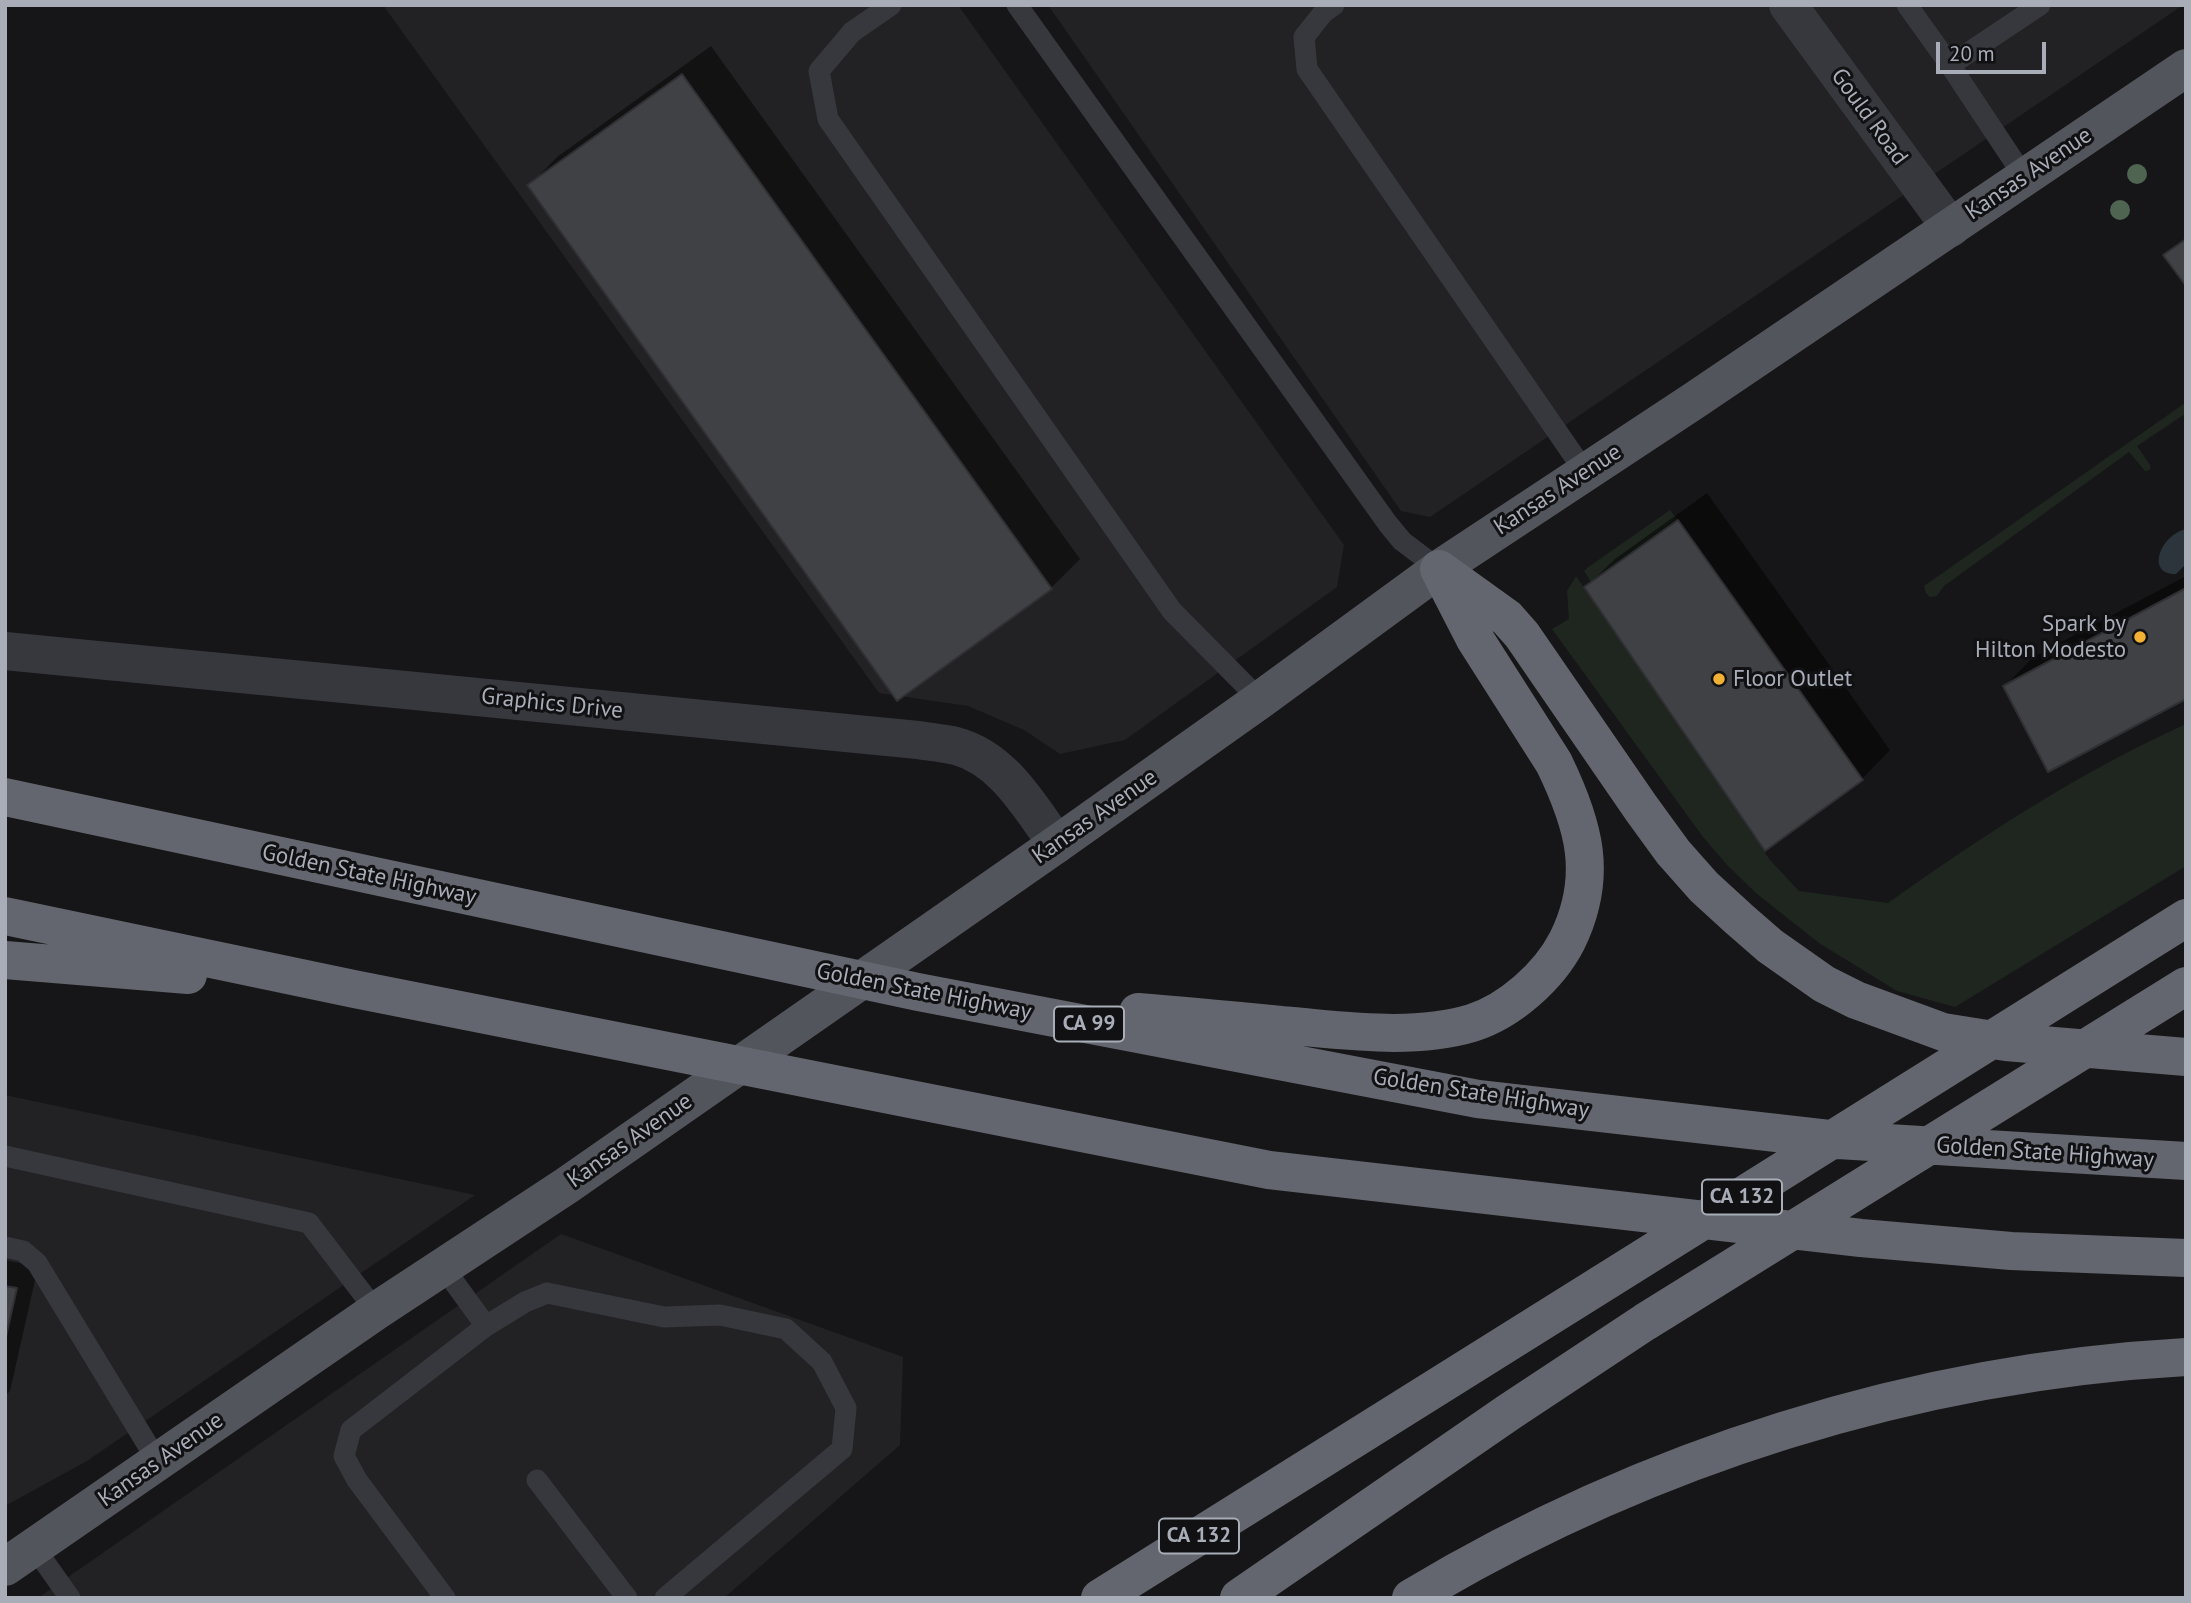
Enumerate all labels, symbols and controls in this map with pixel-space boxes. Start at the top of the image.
scale bar [1939,28,2049,72]
text: 20 m [1949,40,1995,67]
street label: Gould Road [1825,63,1913,171]
street label: Kansas Avenue [1961,122,2097,226]
street label: Kansas Avenue [1489,439,1627,541]
place label: Spark by Hilton Modesto [1975,610,2126,664]
marker: Spark by Hilton Modesto [2132,629,2148,645]
place label: Floor Outlet [1733,665,1852,693]
marker: Floor Outlet [1711,671,1727,687]
street label: Graphics Drive [480,683,624,725]
street label: Kansas Avenue [1027,764,1163,870]
street label: Golden State Highway [259,839,479,911]
street label: Golden State Highway [814,958,1034,1026]
road number: CA 99 [1054,1006,1124,1042]
street label: Golden State Highway [1371,1063,1591,1125]
street label: Kansas Avenue [562,1088,698,1194]
street label: Golden State Highway [1935,1132,2155,1174]
road number: CA 132 [1702,1180,1782,1214]
street label: Kansas Avenue [93,1407,229,1513]
road number: CA 132 [1159,1518,1239,1554]

